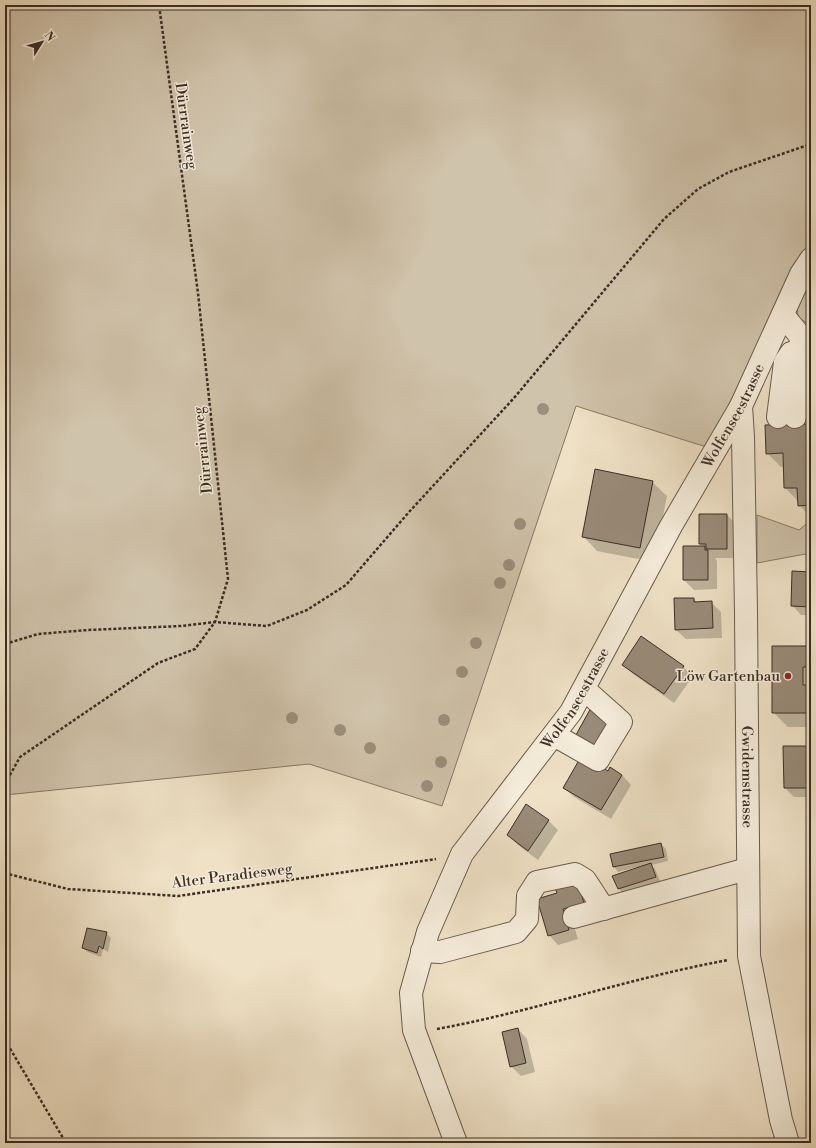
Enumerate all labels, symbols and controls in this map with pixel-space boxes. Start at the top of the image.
north arrow [22,22,62,62]
text: N [41,29,58,45]
street label: Dürrrainweg [171,81,202,171]
street label: Wolfenseestrasse [697,361,769,472]
street label: Dürrrainweg [189,405,217,494]
street label: Wolfenseestrasse [536,644,613,753]
place label: Löw Gartenbau [677,667,780,686]
marker: Löw Gartenbau [783,671,793,681]
street label: Gwidemstrasse [737,726,757,828]
street label: Alter Paradiesweg [169,859,294,893]

